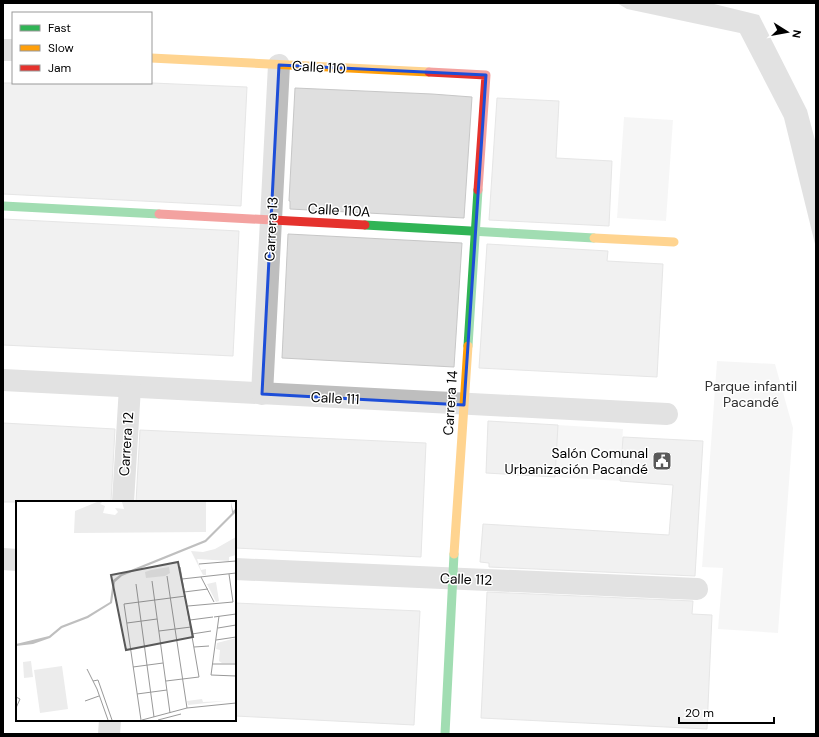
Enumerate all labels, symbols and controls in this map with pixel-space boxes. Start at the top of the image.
legend [12,12,152,84]
north arrow [767,12,807,52]
text: Fast [48,20,71,36]
text: N [789,29,804,39]
text: Slow [48,40,74,56]
street label: Calle 110 [292,57,346,77]
text: Jam [48,60,71,76]
street label: Carrera 13 [260,196,282,262]
street label: Calle 110A [307,199,371,221]
street label: Carrera 14 [439,369,461,436]
park label: Parque infantil Pacandé [705,377,797,411]
street label: Calle 111 [310,388,360,408]
street label: Carrera 12 [115,411,137,477]
place label: Salón Comunal Urbanización Pacandé [505,444,648,478]
public building icon: Salón Comunal Urbanización Pacandé [651,450,673,472]
inset map [16,501,236,721]
street label: Calle 112 [440,569,492,589]
scale bar [679,699,774,725]
text: 20 m [685,705,714,721]

